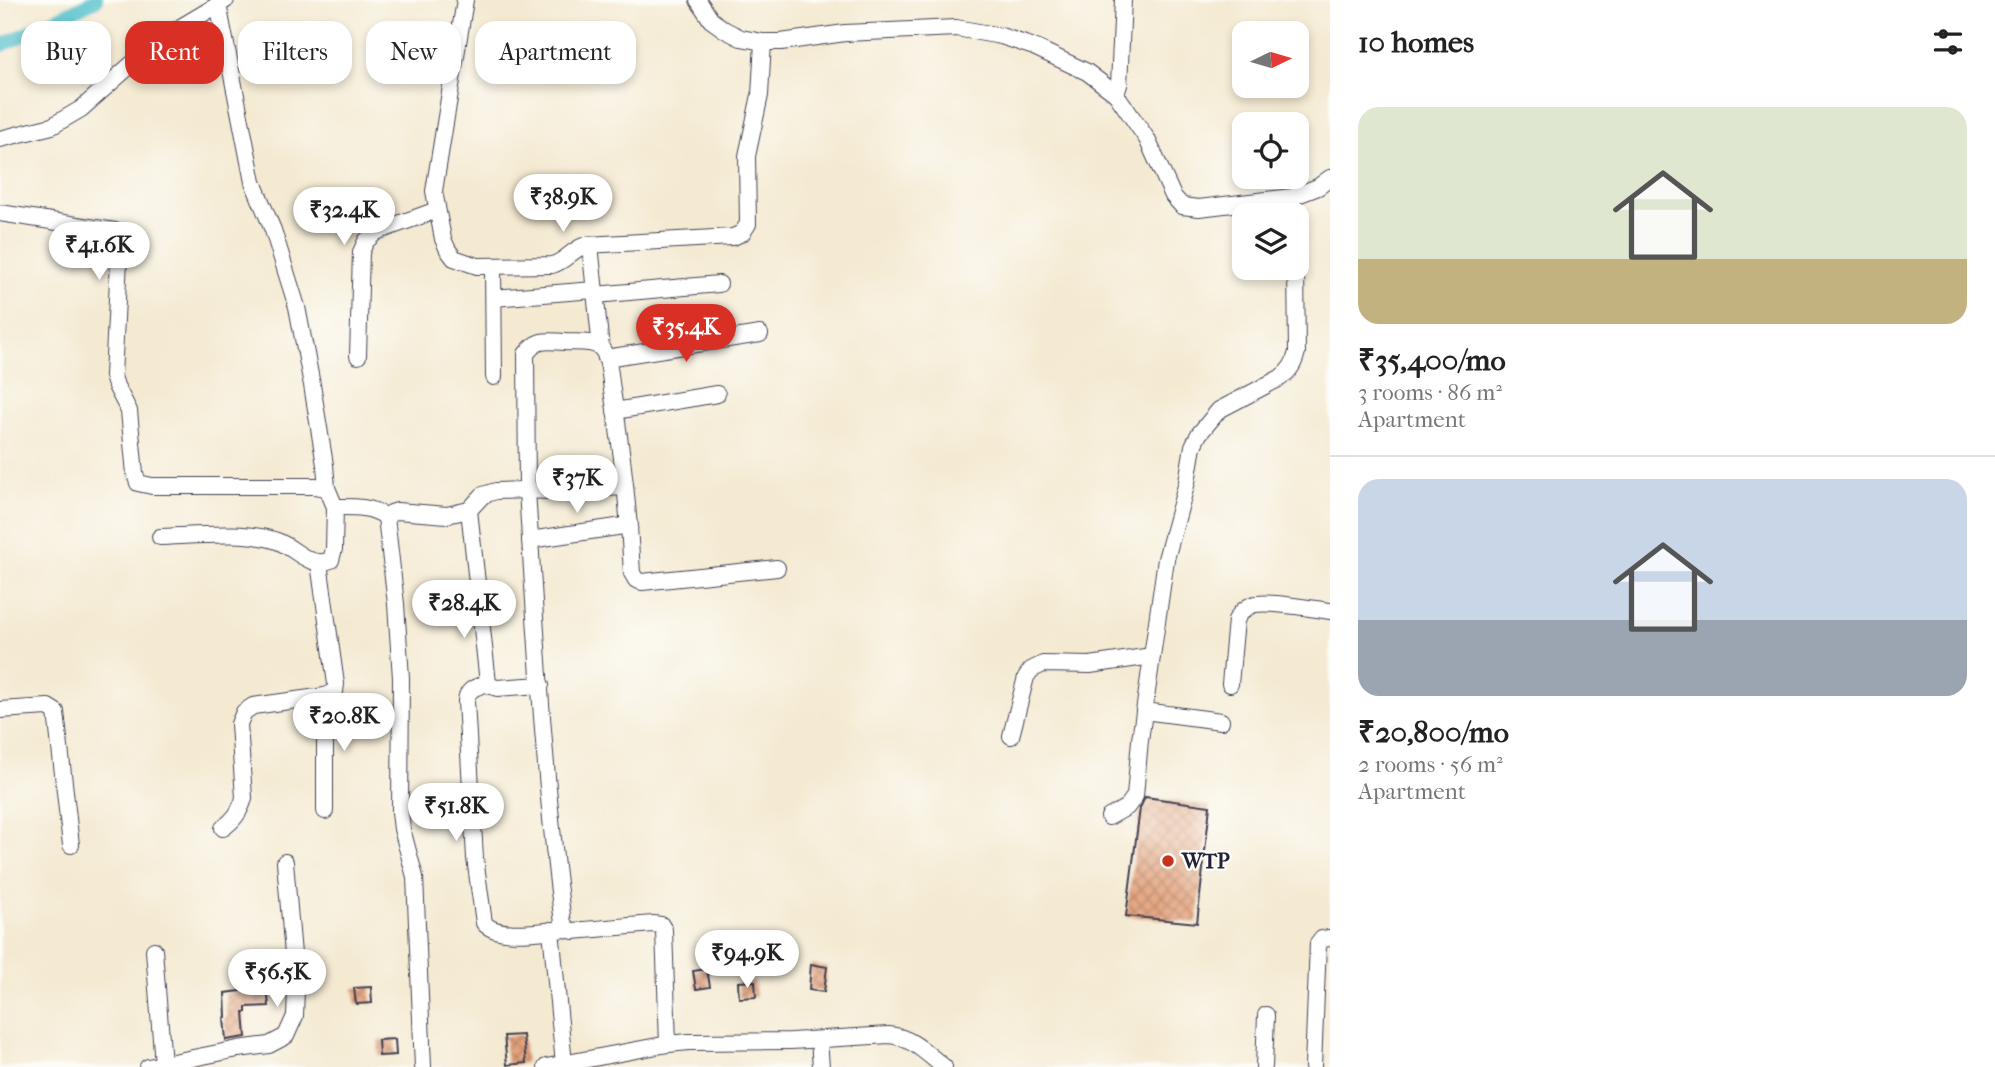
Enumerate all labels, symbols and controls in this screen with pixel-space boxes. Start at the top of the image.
chip: Buy [21,21,111,84]
chip: Rent [125,21,224,84]
chip: Filters [238,21,352,84]
chip: New [366,21,461,84]
chip: Apartment [475,21,636,84]
north arrow [1232,21,1309,98]
map controls [1232,21,1309,280]
icon: filters [1929,23,1967,61]
text: 10 homes [1358,25,1474,60]
button: locate [1232,112,1309,189]
icon: home [1600,152,1726,278]
pin: ₹38.9K [506,174,620,234]
text: ₹38.9K [529,183,597,210]
pin: ₹32.4K [287,188,401,247]
text: ₹32.4K [309,196,379,223]
button: layers [1232,203,1309,280]
pin: ₹41.6K [42,222,156,282]
text: ₹41.6K [65,231,133,258]
pin: ₹35.4K [629,304,743,364]
text: ₹35.4K [652,313,720,340]
text: ₹35,400/mo [1358,343,1506,378]
text: 3 rooms · 86 m² [1358,379,1502,406]
text: Apartment [1358,406,1466,433]
pin: ₹37K [536,456,618,515]
text: ₹37K [552,464,602,491]
icon: home [1600,524,1726,650]
pin: ₹28.4K [407,580,521,640]
text: ₹28.4K [428,589,500,616]
pin: ₹20.8K [287,694,401,753]
text: ₹20.8K [309,702,379,729]
text: ₹20,800/mo [1358,715,1509,750]
text: 2 rooms · 56 m² [1358,751,1503,778]
text: Apartment [1358,778,1466,805]
pin: ₹51.8K [399,784,513,843]
text: ₹51.8K [424,792,488,819]
place label: WTP [1181,849,1230,873]
marker: WTP [1160,853,1176,869]
pin: ₹94.9K [690,930,804,990]
text: ₹94.9K [711,939,783,966]
pin: ₹56.5K [220,950,334,1009]
text: ₹56.5K [244,958,310,985]

